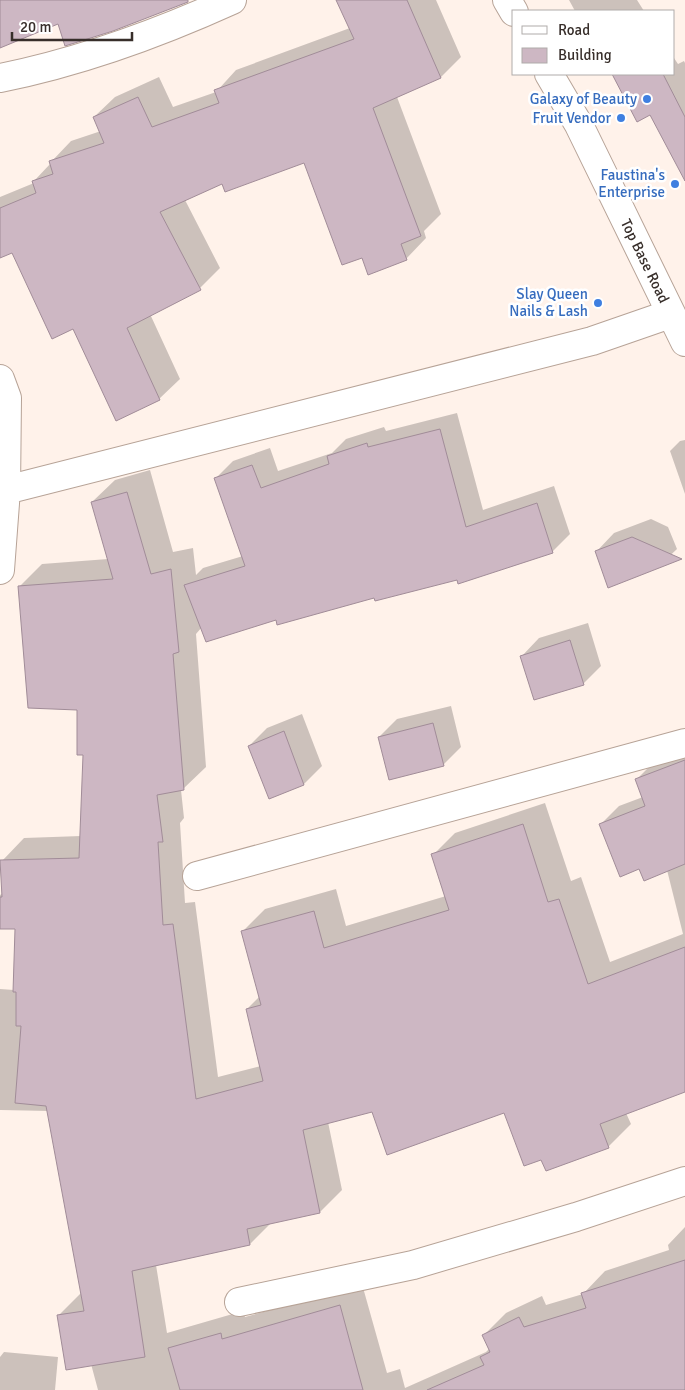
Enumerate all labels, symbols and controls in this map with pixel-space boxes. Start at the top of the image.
scale bar [12,10,132,42]
legend [512,10,675,75]
text: 20 m [20,18,51,36]
text: Road [558,21,590,39]
text: Building [558,46,612,64]
place label: Galaxy of Beauty [530,90,637,108]
marker: Galaxy of Beauty [641,93,653,105]
place label: Fruit Vendor [532,109,611,127]
marker: Fruit Vendor [615,112,627,124]
place label: Faustina's Enterprise [598,166,665,201]
marker: Faustina's Enterprise [669,178,681,190]
street label: Top Base Road [617,216,673,306]
place label: Slay Queen Nails & Lash [509,285,588,320]
marker: Slay Queen Nails & Lash [592,297,604,309]

